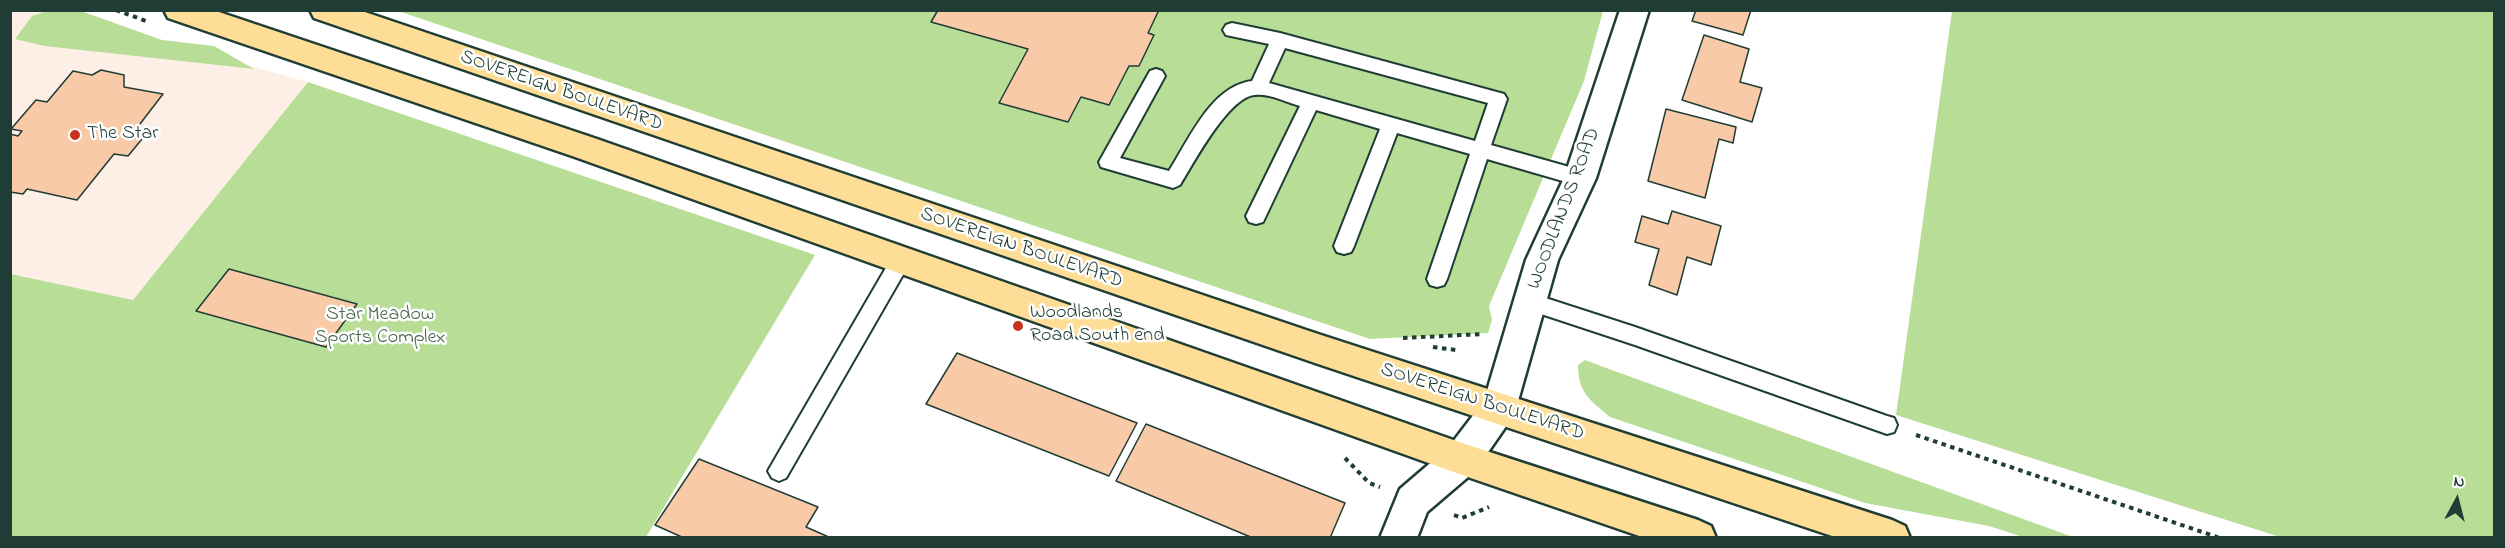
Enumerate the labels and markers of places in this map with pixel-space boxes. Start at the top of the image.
place label: The Star [87,123,158,147]
marker: The Star [68,128,82,142]
place label: Woodlands Road South end [1030,302,1164,349]
marker: Woodlands Road South end [1011,319,1025,333]

